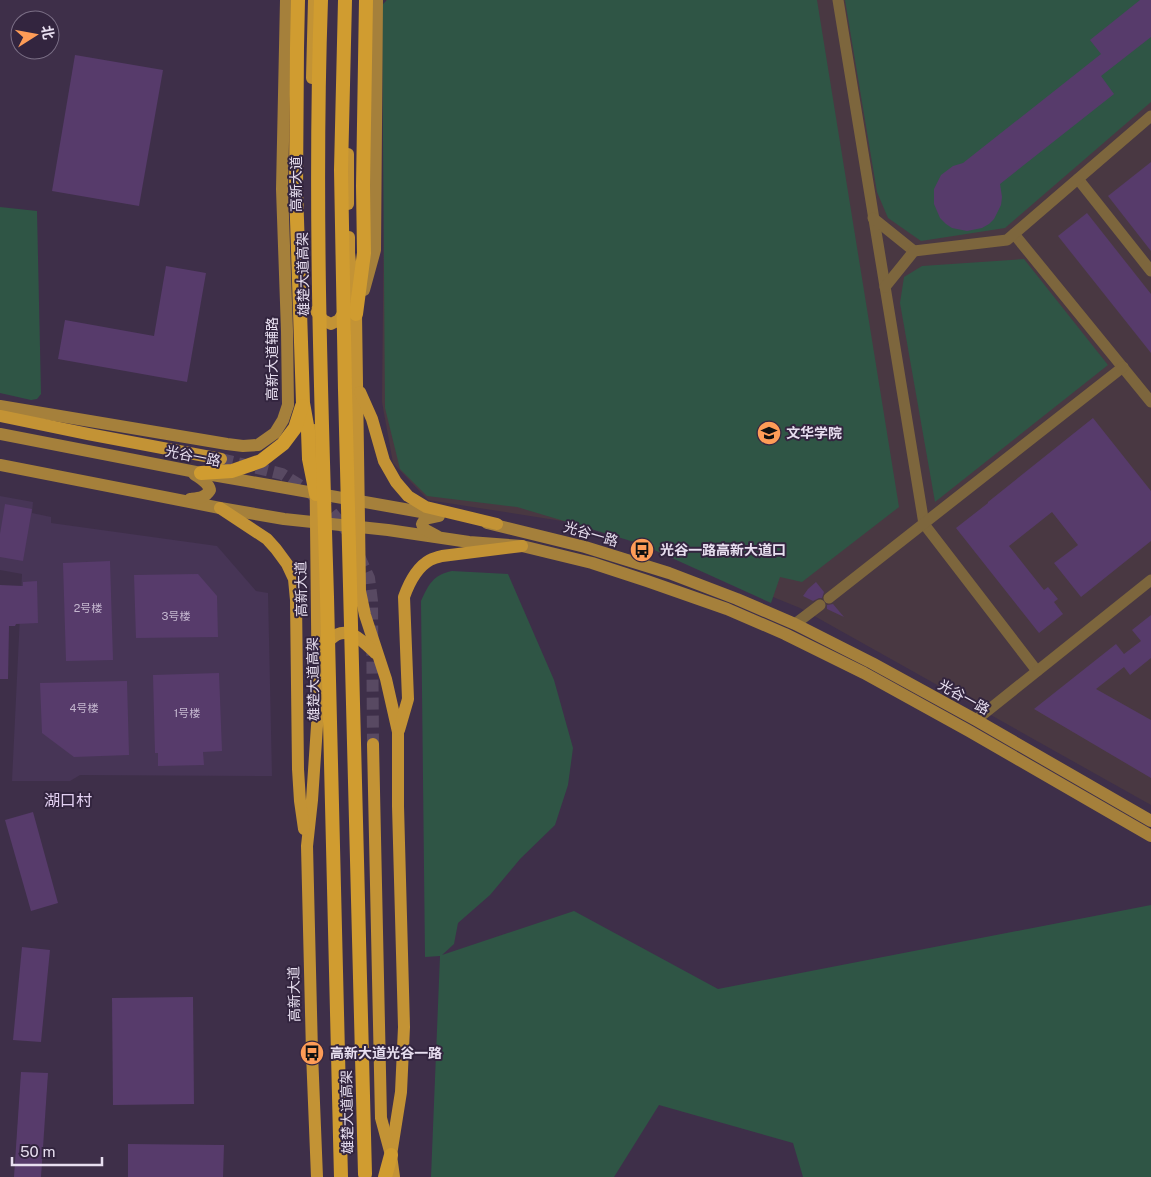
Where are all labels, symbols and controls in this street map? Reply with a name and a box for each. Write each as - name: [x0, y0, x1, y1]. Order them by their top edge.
- north arrow: [10, 10, 60, 60]
- text: 北: [39, 24, 57, 41]
- street label: 高新大道: [288, 156, 304, 212]
- street label: 雄楚大道高架: [294, 232, 312, 316]
- street label: 高新大道辅路: [264, 317, 280, 401]
- school or university icon: 文华学院: [756, 420, 782, 446]
- place label: 文华学院: [786, 425, 842, 441]
- street label: 光谷一路: [164, 443, 222, 469]
- street label: 光谷一路: [562, 519, 620, 549]
- bus stop icon: 光谷一路高新大道口: [629, 537, 655, 563]
- place label: 光谷一路高新大道口: [660, 542, 786, 558]
- street label: 高新大道: [293, 561, 309, 617]
- house number: 2号楼: [74, 602, 102, 614]
- house number: 3号楼: [162, 610, 190, 622]
- street label: 雄楚大道高架: [304, 637, 322, 721]
- street label: 光谷一路: [936, 676, 992, 718]
- house number: 4号楼: [70, 702, 98, 714]
- house number: 1号楼: [174, 707, 200, 719]
- district label: 湖口村: [44, 791, 92, 810]
- street label: 高新大道: [286, 966, 302, 1022]
- bus stop icon: 高新大道光谷一路: [299, 1040, 325, 1066]
- place label: 高新大道光谷一路: [330, 1045, 442, 1061]
- street label: 雄楚大道高架: [338, 1070, 356, 1154]
- scale bar: [12, 1134, 102, 1166]
- text: 50 m: [20, 1143, 55, 1160]

